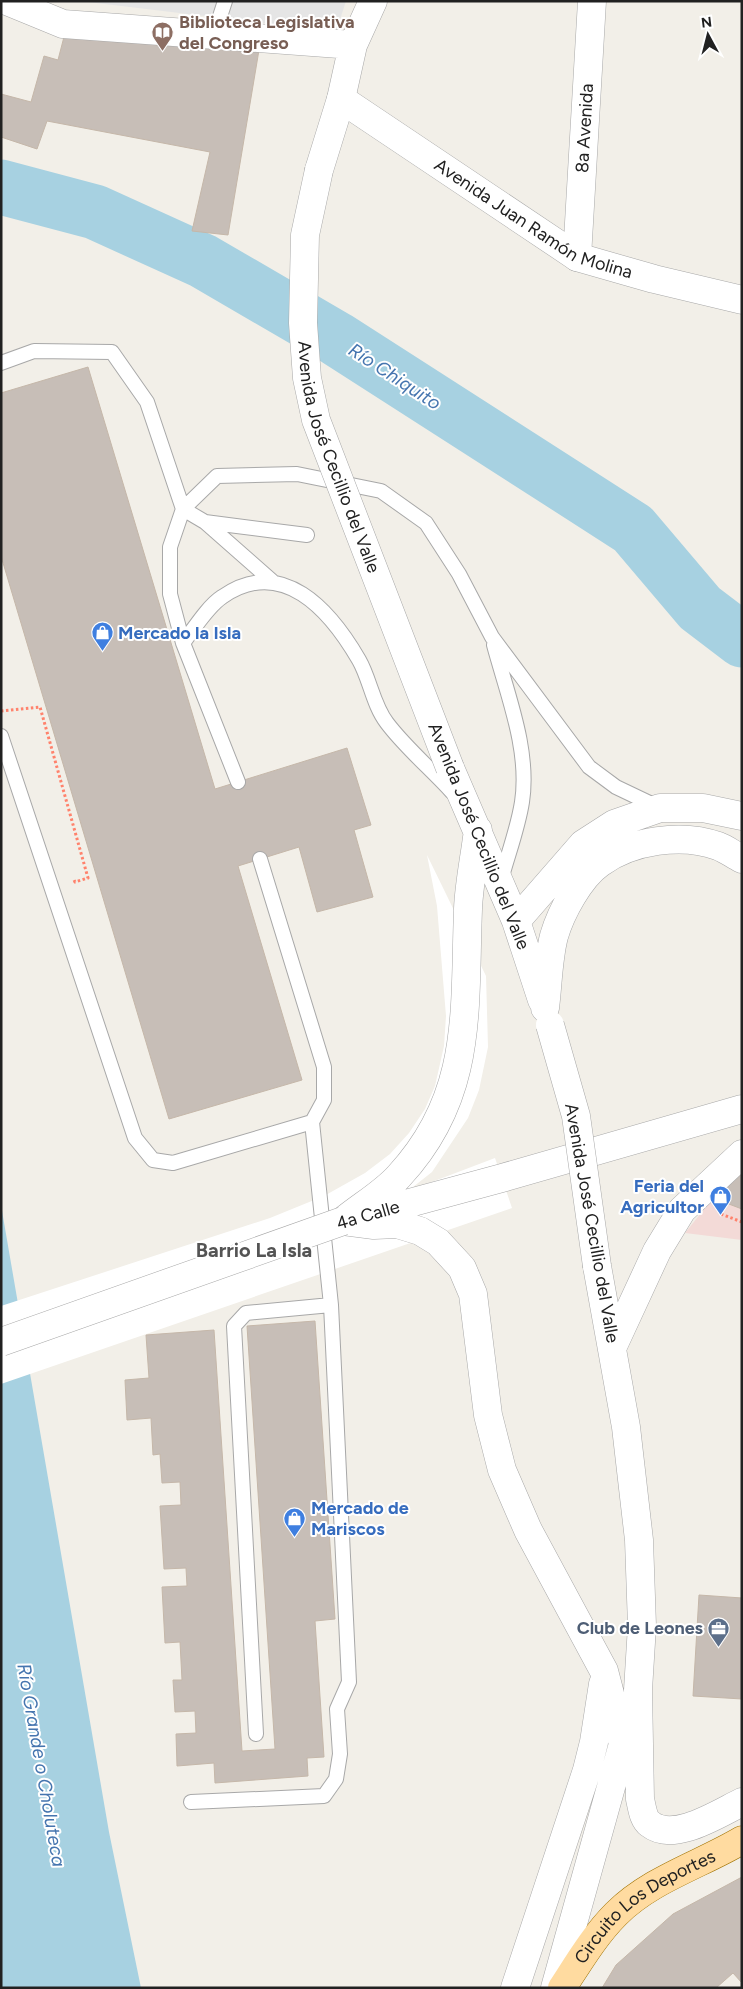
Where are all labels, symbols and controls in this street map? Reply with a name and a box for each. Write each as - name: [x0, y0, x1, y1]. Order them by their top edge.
- north arrow: [683, 10, 733, 60]
- place label: Biblioteca Legislativa del Congreso: [179, 11, 355, 54]
- text: N: [700, 13, 713, 32]
- library icon: Biblioteca Legislativa del Congreso: [151, 20, 175, 51]
- street label: 8a Avenida: [571, 83, 598, 174]
- street label: Avenida Juan Ramón Molina: [430, 154, 635, 283]
- water label: Río Chiquito: [344, 338, 445, 415]
- street label: Avenida José Cecillio del Valle: [293, 340, 385, 576]
- shop icon: Mercado la Isla: [90, 621, 114, 652]
- place label: Mercado la Isla: [118, 622, 241, 644]
- street label: Avenida José Cecillio del Valle: [423, 719, 535, 953]
- street label: Avenida José Cecillio del Valle: [560, 1101, 624, 1345]
- place label: Feria del Agricultor: [620, 1175, 704, 1218]
- shop icon: Feria del Agricultor: [708, 1184, 732, 1215]
- street label: 4a Calle: [334, 1195, 402, 1234]
- district label: Barrio La Isla: [196, 1238, 312, 1262]
- place label: Mercado de Mariscos: [311, 1497, 409, 1540]
- shop icon: Mercado de Mariscos: [283, 1506, 307, 1537]
- office icon: Club de Leones: [707, 1616, 731, 1647]
- place label: Club de Leones: [577, 1617, 704, 1639]
- water label: Río Grande o Choluteca: [12, 1662, 71, 1869]
- street label: Circuito Los Deportes: [570, 1845, 719, 1968]

